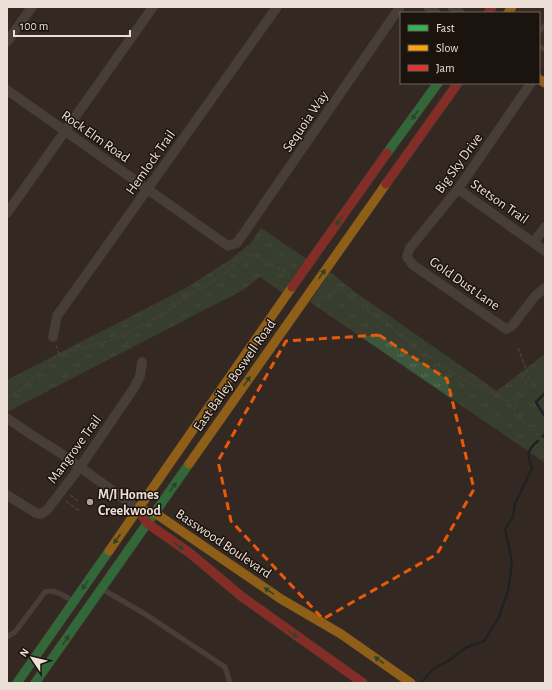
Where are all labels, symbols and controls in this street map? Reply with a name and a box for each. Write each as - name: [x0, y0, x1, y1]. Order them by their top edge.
- scale bar: [14, 12, 130, 38]
- legend: [400, 12, 540, 84]
- text: 100 m: [20, 20, 48, 32]
- text: Fast: [436, 22, 455, 34]
- text: Slow: [436, 42, 458, 54]
- text: Jam: [436, 62, 455, 74]
- street label: Sequoia Way: [280, 89, 331, 155]
- street label: Rock Elm Road: [59, 108, 132, 165]
- one-way arrow: [411, 109, 419, 120]
- street label: Hemlock Trail: [124, 128, 178, 197]
- street label: Big Sky Drive: [432, 131, 485, 196]
- street label: Stetson Trail: [468, 177, 531, 227]
- one-way arrow: [335, 215, 343, 226]
- street label: Gold Dust Lane: [427, 255, 502, 313]
- one-way arrow: [318, 269, 326, 280]
- street label: East Bailey Boswell Road: [191, 317, 279, 434]
- one-way arrow: [243, 376, 251, 386]
- street label: Mangrove Trail: [45, 413, 104, 486]
- one-way arrow: [169, 482, 177, 493]
- place label: M/I Homes Creekwood: [98, 488, 161, 518]
- marker: M/I Homes Creekwood: [85, 497, 95, 507]
- street label: Basswood Boulevard: [173, 507, 274, 581]
- one-way arrow: [113, 534, 121, 544]
- one-way arrow: [174, 542, 185, 550]
- one-way arrow: [81, 580, 89, 591]
- one-way arrow: [264, 587, 274, 595]
- one-way arrow: [288, 630, 298, 638]
- one-way arrow: [62, 634, 70, 645]
- north arrow: [12, 638, 52, 678]
- text: N: [18, 646, 31, 659]
- one-way arrow: [373, 656, 384, 665]

